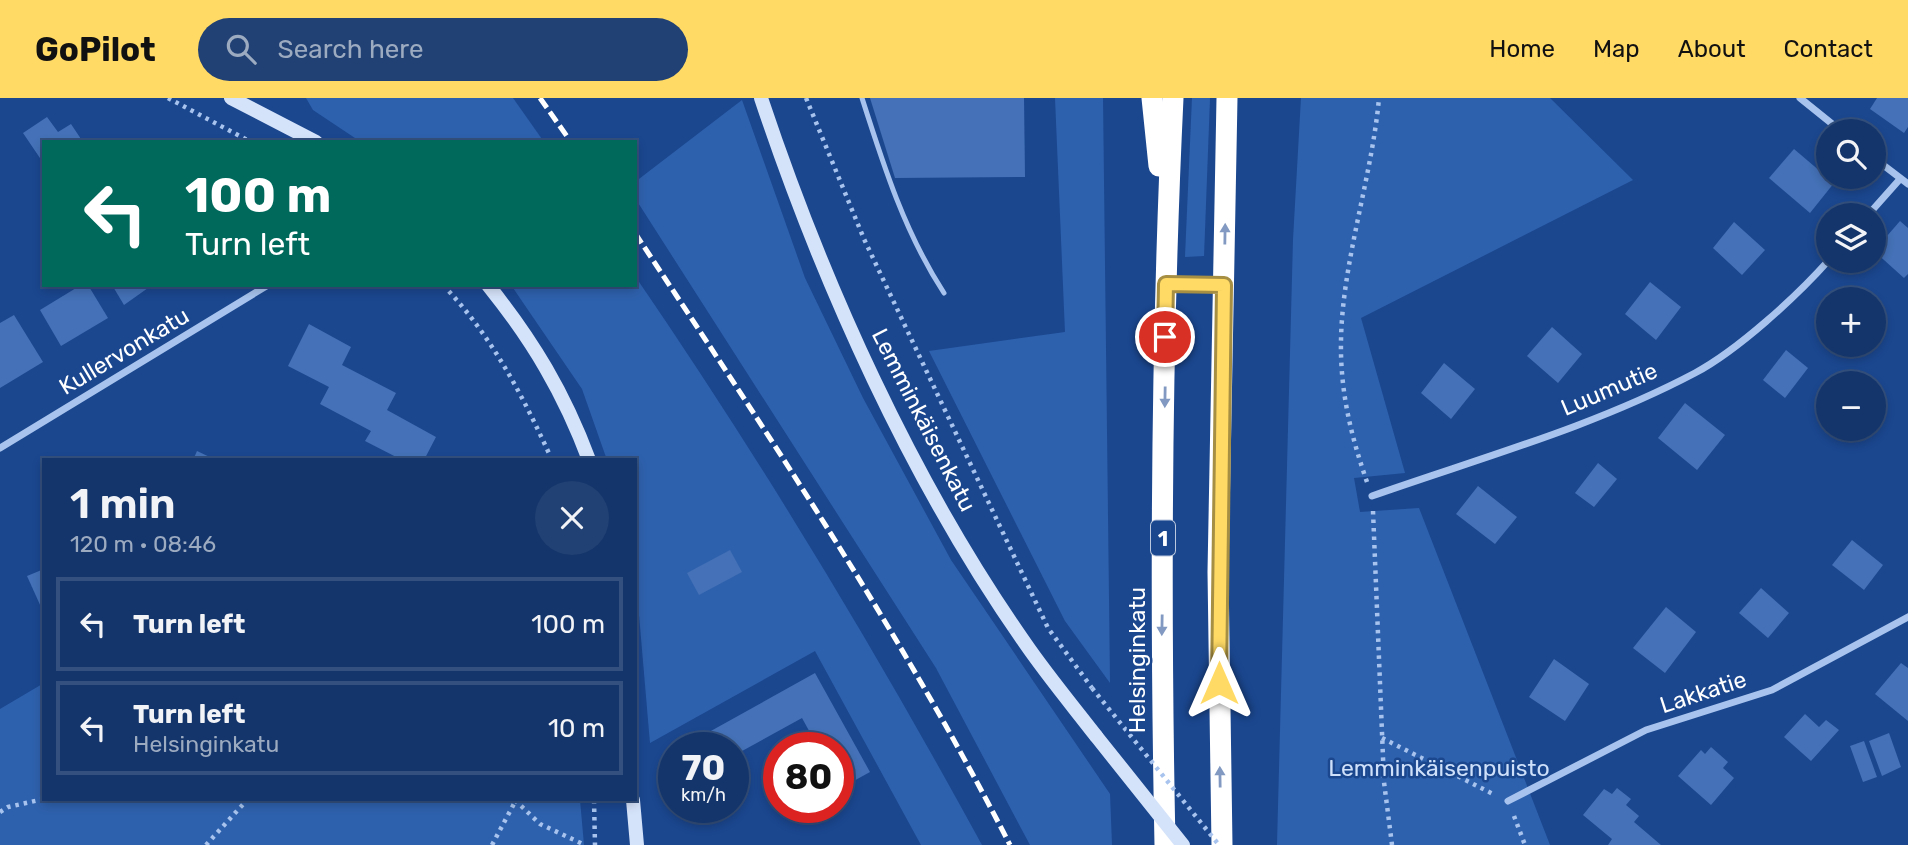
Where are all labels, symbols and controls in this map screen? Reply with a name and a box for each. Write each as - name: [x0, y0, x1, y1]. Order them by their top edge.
- search box: [198, 18, 688, 81]
- text: GoPilot: [35, 30, 156, 69]
- icon: search: [222, 30, 260, 68]
- text: Search here: [278, 34, 423, 65]
- text: Home: [1489, 35, 1555, 63]
- text: Map: [1593, 35, 1640, 63]
- text: About: [1678, 35, 1746, 63]
- text: Contact: [1784, 35, 1873, 63]
- map controls: [1816, 119, 1886, 441]
- button: search: [1816, 119, 1886, 189]
- text: 100 m: [185, 166, 331, 224]
- icon: left: [70, 168, 161, 259]
- button: layers: [1816, 203, 1886, 273]
- one-way arrow: [1219, 223, 1231, 245]
- text: Turn left: [185, 225, 310, 263]
- button: +: [1816, 287, 1886, 357]
- street label: Kullervonkatu: [54, 301, 194, 401]
- pin: [1135, 307, 1195, 367]
- icon: arrive: [1146, 318, 1184, 356]
- street label: Lemminkäisenkatu: [866, 324, 982, 516]
- street label: Luumutie: [1557, 356, 1661, 422]
- button: −: [1816, 371, 1886, 441]
- one-way arrow: [1159, 387, 1170, 409]
- text: 1 min: [70, 479, 176, 529]
- button: close: [535, 481, 609, 555]
- road number: 1: [1151, 520, 1175, 556]
- text: 120 m · 08:46: [70, 530, 216, 558]
- street label: Helsinginkatu: [1123, 587, 1151, 733]
- icon: left: [74, 605, 112, 643]
- text: Turn left: [133, 609, 245, 640]
- text: 100 m: [531, 609, 605, 640]
- one-way arrow: [1157, 614, 1168, 636]
- position arrow: [1182, 646, 1256, 720]
- street label: Lakkatie: [1656, 665, 1750, 719]
- text: Turn left: [133, 699, 245, 730]
- icon: left: [74, 709, 112, 747]
- text: 10 m: [548, 713, 605, 744]
- text: Helsinginkatu: [133, 730, 279, 758]
- speed limit sign: 80: [763, 732, 854, 823]
- text: 70: [682, 747, 725, 789]
- park label: Lemminkäisenpuisto: [1328, 754, 1550, 782]
- one-way arrow: [1215, 766, 1226, 788]
- text: km/h: [681, 784, 726, 806]

